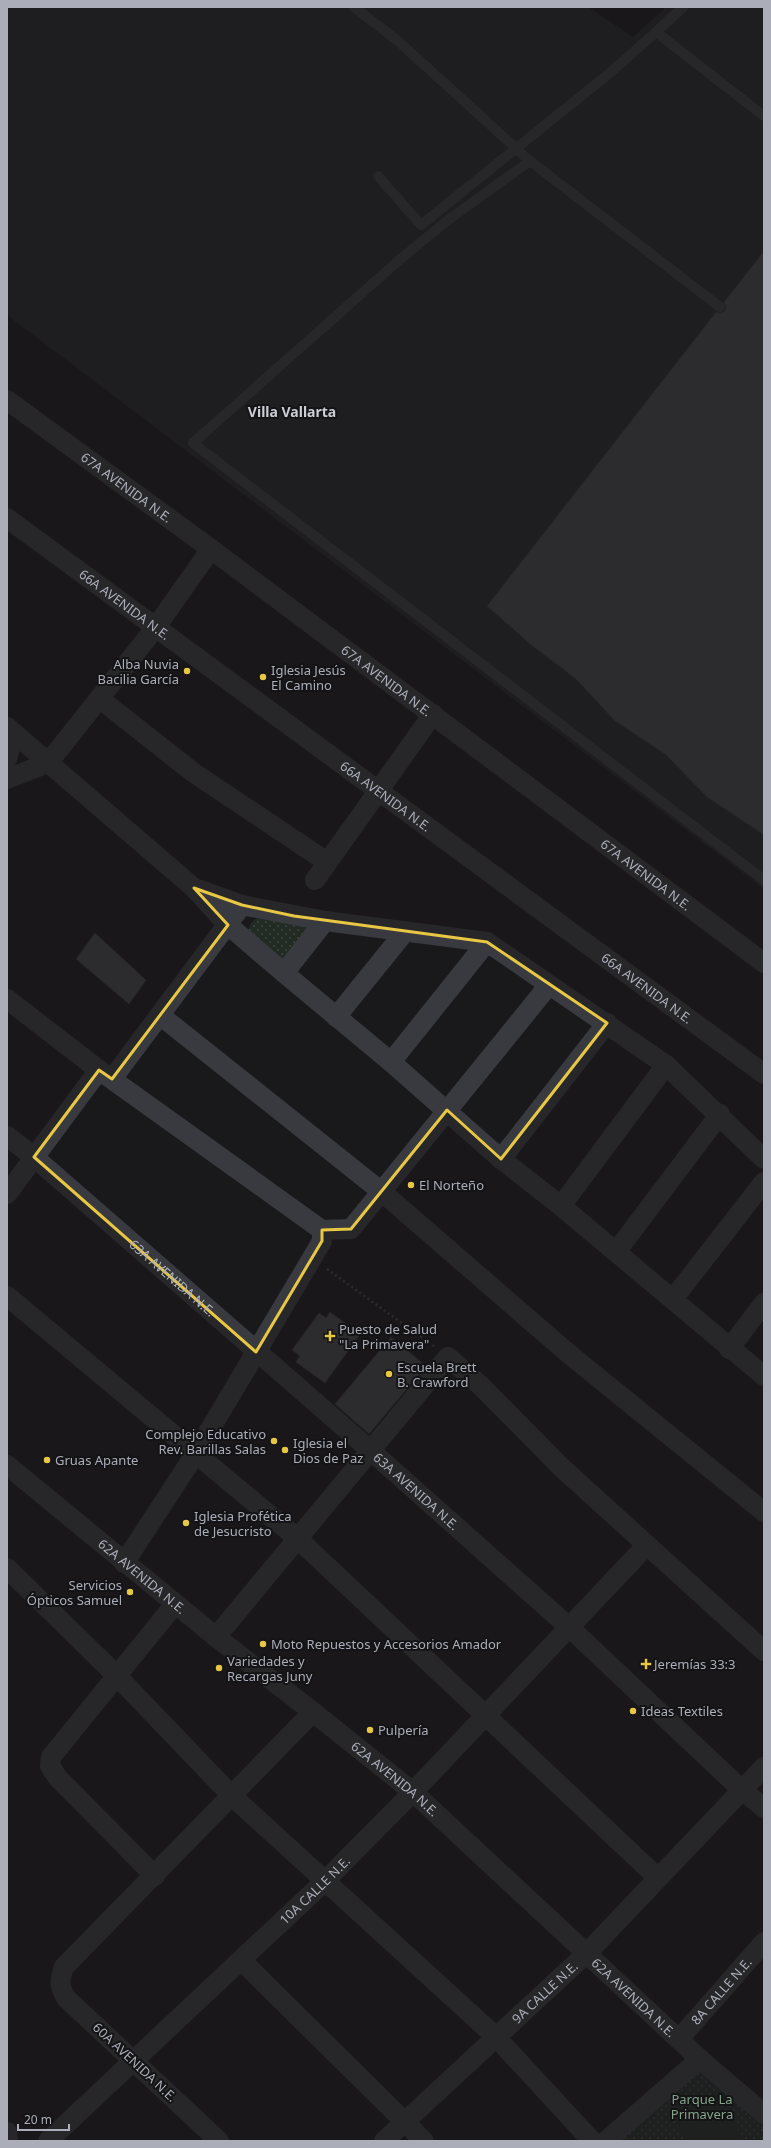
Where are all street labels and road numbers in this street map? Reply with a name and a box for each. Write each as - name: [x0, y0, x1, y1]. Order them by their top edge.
- street label: 67A AVENIDA N.E.: [77, 448, 176, 527]
- street label: 66A AVENIDA N.E.: [76, 565, 174, 644]
- street label: 67A AVENIDA N.E.: [338, 641, 436, 720]
- street label: 66A AVENIDA N.E.: [337, 757, 435, 836]
- street label: 67A AVENIDA N.E.: [597, 835, 695, 914]
- street label: 66A AVENIDA N.E.: [598, 949, 696, 1027]
- street label: 63A AVENIDA N.E.: [126, 1235, 219, 1320]
- street label: 63A AVENIDA N.E.: [370, 1448, 463, 1534]
- street label: 62A AVENIDA N.E.: [94, 1535, 190, 1618]
- street label: 62A AVENIDA N.E.: [347, 1737, 443, 1820]
- street label: 10A CALLE N.E.: [275, 1852, 354, 1928]
- street label: 8A CALLE N.E.: [687, 1953, 756, 2028]
- street label: 62A AVENIDA N.E.: [588, 1954, 680, 2041]
- street label: 9A CALLE N.E.: [508, 1957, 582, 2027]
- street label: 60A AVENIDA N.E.: [89, 2018, 181, 2106]

